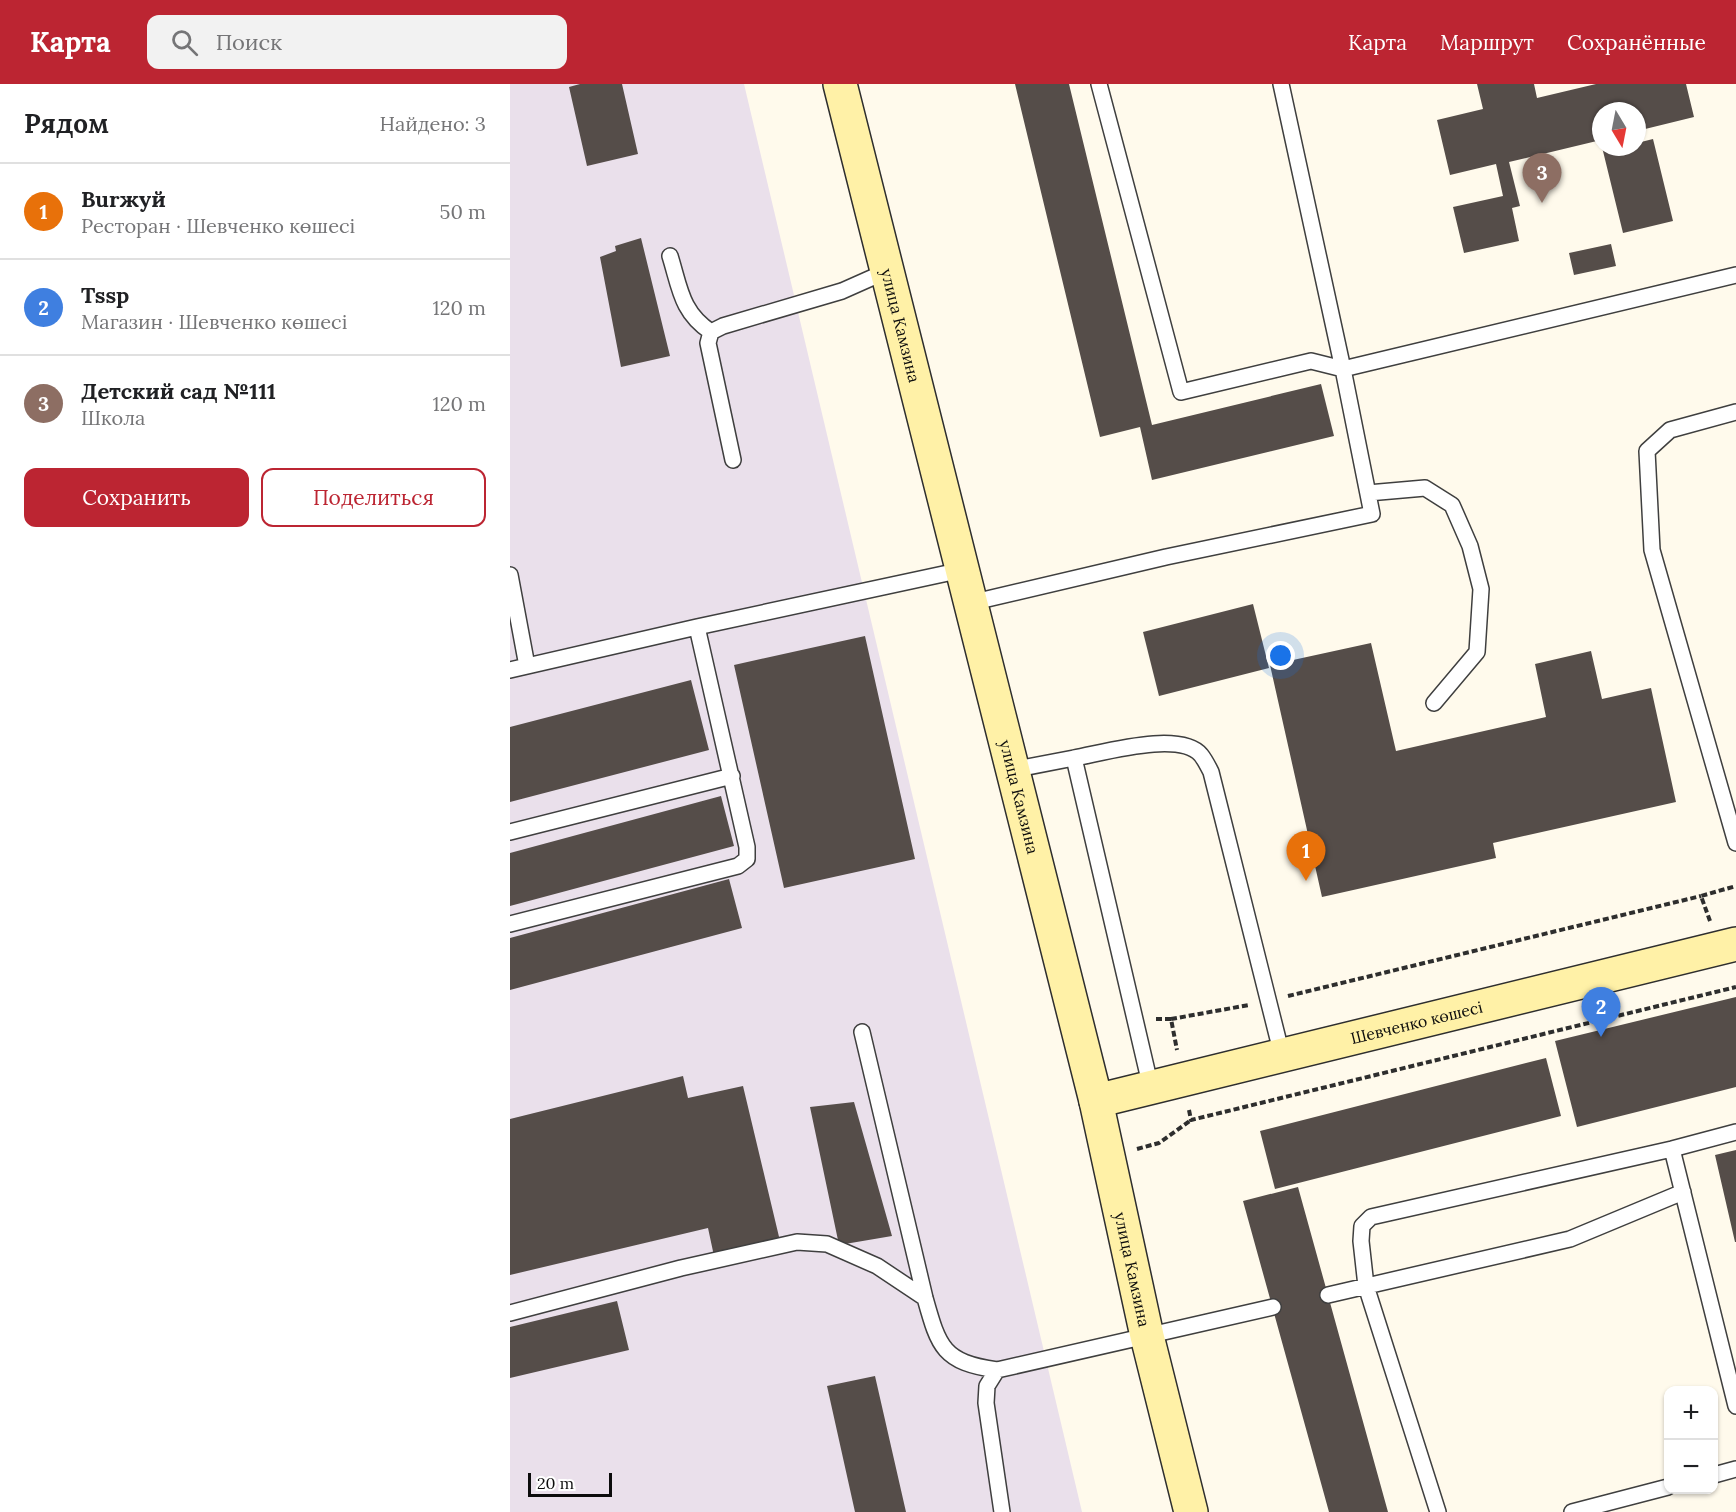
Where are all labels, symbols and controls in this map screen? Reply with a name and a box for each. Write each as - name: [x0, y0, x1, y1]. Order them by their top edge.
- search box: [147, 15, 567, 69]
- text: Карта: [30, 24, 111, 60]
- icon: search: [168, 26, 201, 59]
- text: Поиск: [216, 28, 282, 56]
- text: Карта: [1348, 29, 1407, 56]
- text: Маршрут: [1440, 29, 1534, 56]
- text: Сохранённые: [1567, 29, 1706, 56]
- north arrow: [1592, 102, 1646, 156]
- text: Рядом: [24, 107, 109, 140]
- text: Найдено: 3: [380, 111, 486, 136]
- pin: 3: [1522, 154, 1562, 203]
- text: Burжуй: [81, 185, 166, 213]
- text: 1: [39, 199, 48, 224]
- text: 50 m: [440, 199, 486, 224]
- text: Ресторан · Шевченко көшесі: [81, 213, 355, 238]
- street label: улица Камзина: [877, 266, 925, 385]
- text: Tssp: [81, 281, 129, 309]
- text: 2: [38, 295, 49, 320]
- text: 120 m: [432, 295, 486, 320]
- text: Магазин · Шевченко көшесі: [81, 309, 347, 334]
- text: Детский сад №111: [81, 377, 276, 405]
- text: 3: [38, 391, 49, 416]
- text: 120 m: [432, 391, 486, 416]
- text: Школа: [81, 405, 145, 430]
- button: Сохранить: [24, 468, 249, 527]
- button: Поделиться: [261, 468, 486, 527]
- your location: [1266, 641, 1295, 670]
- street label: улица Камзина: [995, 738, 1043, 856]
- pin: 1: [1286, 832, 1326, 881]
- pin: 2: [1582, 988, 1620, 1037]
- street label: Шевченко көшесі: [1348, 997, 1485, 1048]
- street label: улица Камзина: [1110, 1210, 1155, 1329]
- map controls: [1664, 1386, 1718, 1494]
- button: +: [1664, 1386, 1718, 1440]
- button: −: [1664, 1440, 1718, 1494]
- scale bar: [528, 1470, 612, 1498]
- text: 20 m: [537, 1473, 574, 1493]

